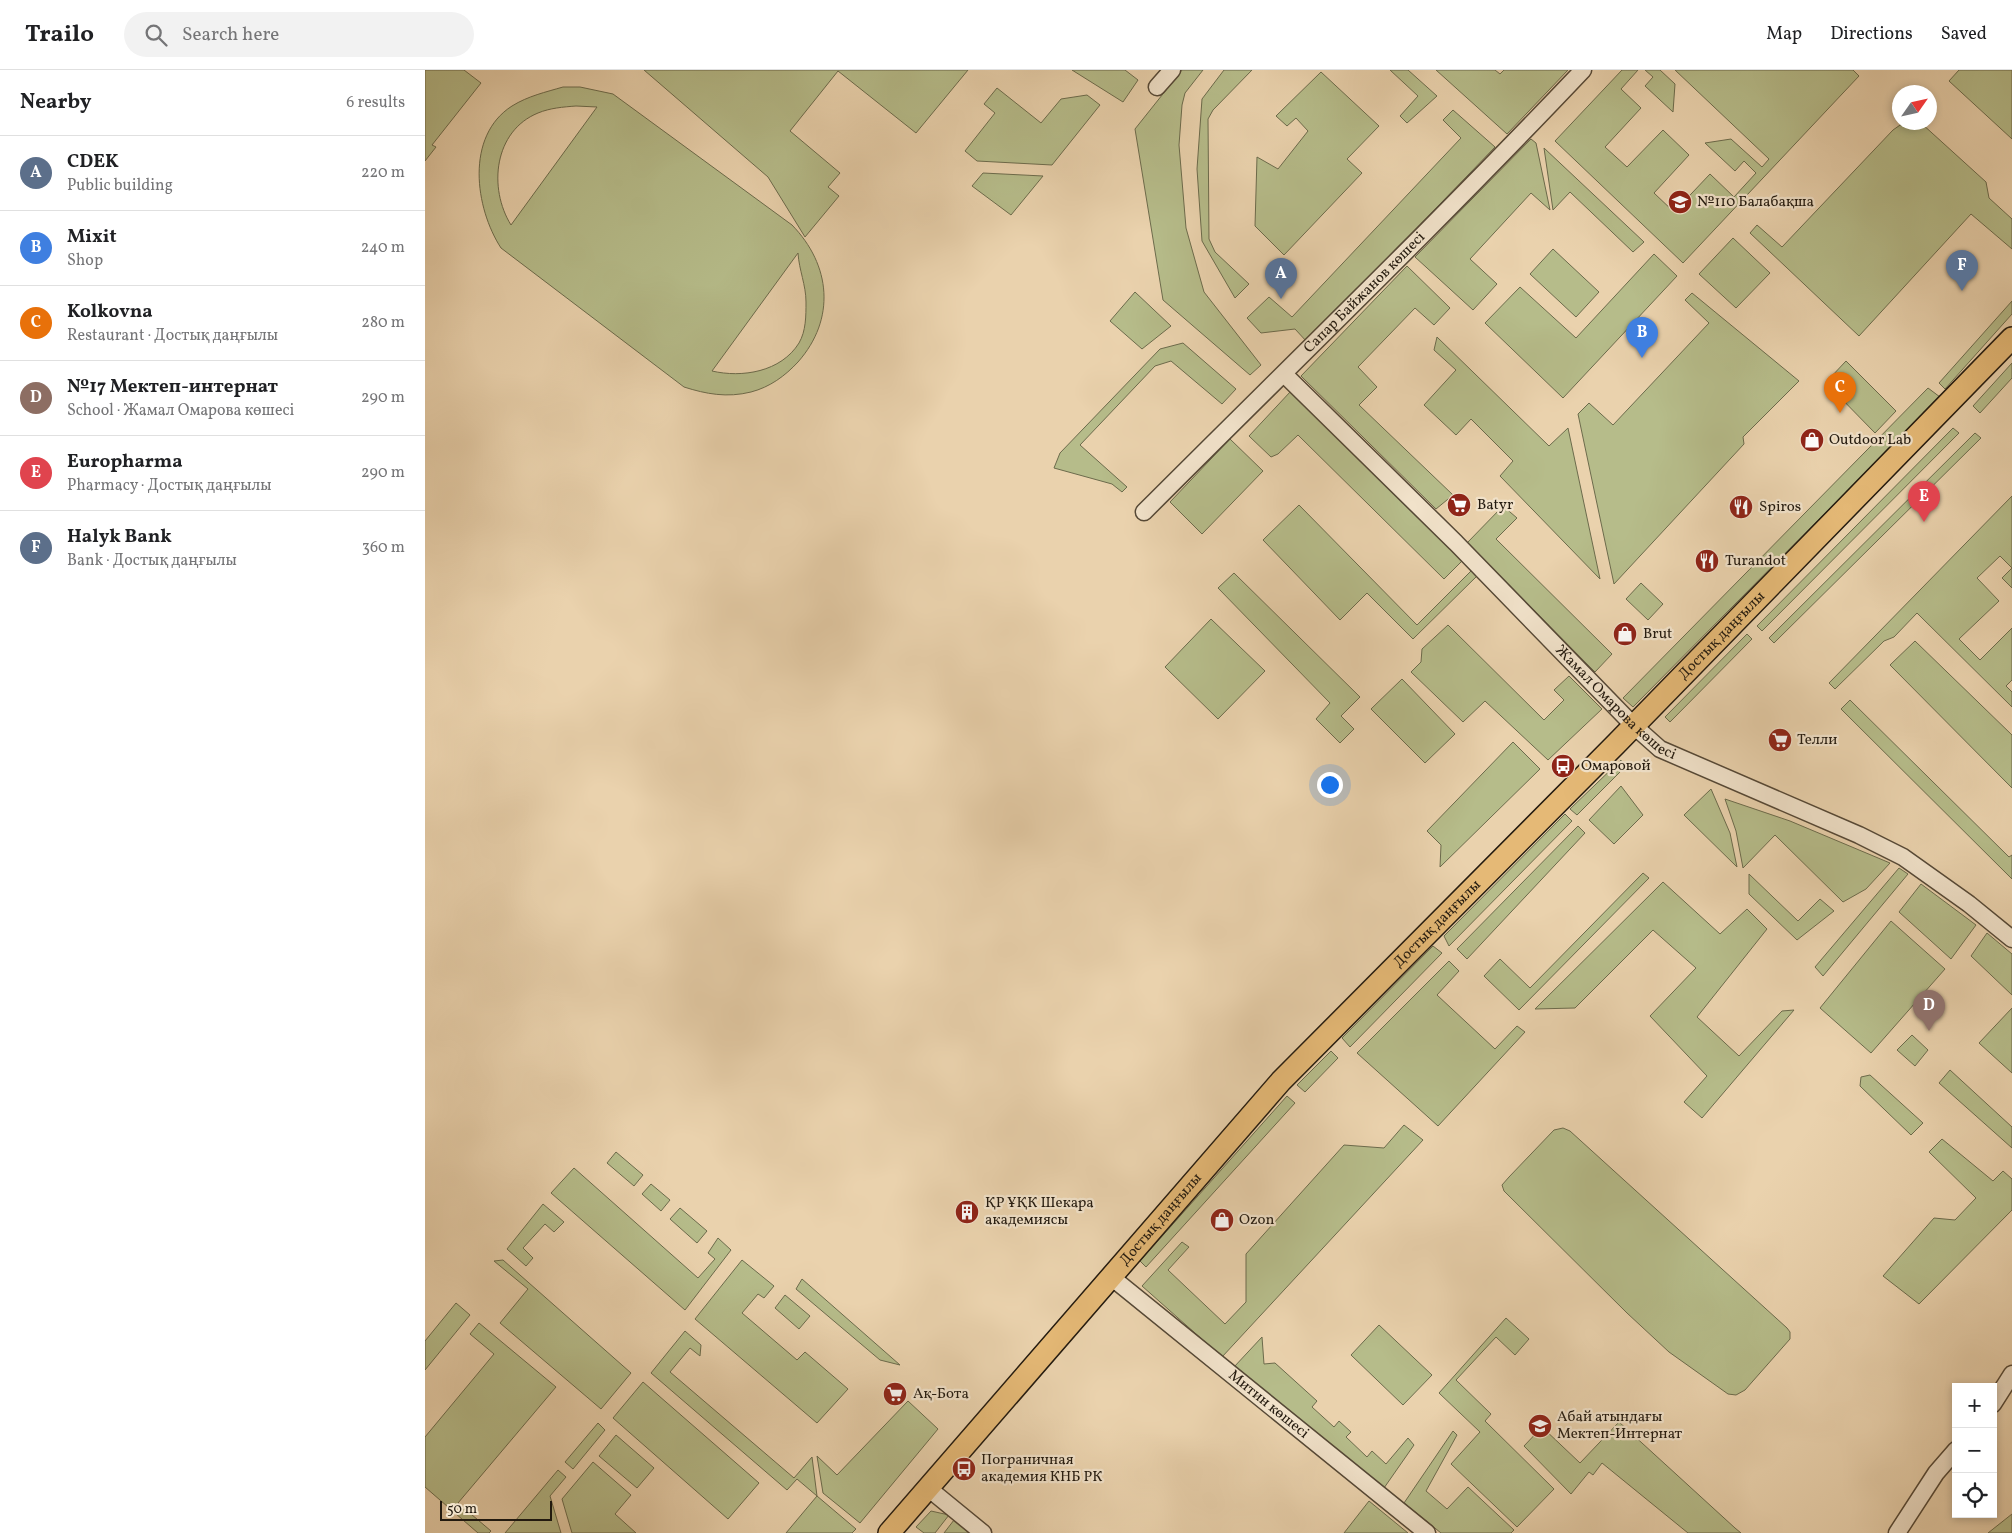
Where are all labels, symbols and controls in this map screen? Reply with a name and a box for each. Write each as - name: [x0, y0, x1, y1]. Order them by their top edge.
- search box: [124, 12, 474, 57]
- text: Trailo: [25, 18, 94, 52]
- icon: search: [142, 21, 170, 49]
- text: Search here: [182, 22, 279, 48]
- text: Map: [1766, 22, 1802, 47]
- text: Directions: [1830, 22, 1913, 47]
- text: Saved: [1941, 22, 1987, 47]
- north arrow: [1892, 85, 1937, 130]
- text: Nearby: [20, 88, 91, 117]
- text: 6 results: [346, 92, 405, 114]
- text: CDEK: [67, 149, 119, 175]
- text: A: [30, 162, 42, 184]
- text: 220 m: [361, 162, 405, 184]
- text: Public building: [67, 175, 173, 197]
- school or university icon: №110 Балабақша: [1667, 189, 1693, 215]
- place label: №110 Балабақша: [1697, 192, 1814, 213]
- text: Mixit: [67, 224, 117, 250]
- street label: Сапар Байжанов көшесі: [1299, 227, 1430, 358]
- text: B: [31, 237, 41, 259]
- text: 240 m: [361, 237, 405, 259]
- text: Shop: [67, 250, 103, 272]
- pin: F: [1946, 250, 1978, 291]
- pin: A: [1265, 258, 1297, 299]
- text: Kolkovna: [67, 299, 153, 325]
- text: C: [31, 312, 41, 334]
- text: 280 m: [361, 312, 405, 334]
- pin: B: [1626, 317, 1658, 358]
- text: Restaurant · Достық даңғылы: [67, 325, 278, 347]
- pin: C: [1824, 372, 1856, 413]
- text: №17 Мектеп-интернат: [67, 374, 278, 400]
- text: D: [30, 387, 42, 409]
- text: 290 m: [361, 387, 405, 409]
- text: School · Жамал Омарова көшесі: [67, 400, 294, 422]
- shop icon: Outdoor Lab: [1799, 427, 1825, 453]
- place label: Outdoor Lab: [1829, 430, 1911, 451]
- text: Europharma: [67, 449, 183, 475]
- text: E: [31, 462, 41, 484]
- text: 290 m: [361, 462, 405, 484]
- text: Pharmacy · Достық даңғылы: [67, 475, 272, 497]
- pin: E: [1908, 481, 1940, 522]
- supermarket icon: Batyr: [1446, 492, 1472, 518]
- restaurant icon: Spiros: [1728, 494, 1754, 520]
- place label: Batyr: [1477, 495, 1513, 516]
- place label: Spiros: [1759, 497, 1801, 518]
- text: Halyk Bank: [67, 524, 172, 550]
- text: F: [31, 537, 41, 559]
- text: 360 m: [362, 537, 405, 559]
- restaurant icon: Turandot: [1694, 548, 1720, 574]
- text: Bank · Достық даңғылы: [67, 550, 237, 572]
- place label: Turandot: [1725, 551, 1786, 572]
- street label: Достық даңғылы: [1674, 586, 1770, 685]
- shop icon: Brut: [1612, 621, 1638, 647]
- place label: Brut: [1643, 624, 1672, 645]
- street label: Жамал Омарова көшесі: [1550, 640, 1679, 765]
- supermarket icon: Телли: [1767, 727, 1793, 753]
- place label: Телли: [1797, 730, 1837, 751]
- bus stop icon: Омаровой: [1550, 753, 1576, 779]
- place label: Омаровой: [1581, 756, 1651, 777]
- your location: [1317, 772, 1343, 798]
- street label: Достық даңғылы: [1389, 875, 1486, 972]
- pin: D: [1913, 990, 1945, 1031]
- street label: Достық даңғылы: [1115, 1168, 1207, 1270]
- place label: ҚР ҰҚК Шекара академиясы: [985, 1193, 1094, 1231]
- building icon: ҚР ҰҚК Шекара академиясы: [954, 1199, 980, 1225]
- shop icon: Ozon: [1209, 1207, 1235, 1233]
- place label: Ozon: [1239, 1210, 1274, 1231]
- street label: Митин көшесі: [1224, 1365, 1313, 1444]
- supermarket icon: Ақ-Бота: [882, 1381, 908, 1407]
- map controls: [1952, 1383, 1997, 1518]
- button: +: [1952, 1383, 1997, 1428]
- place label: Ақ-Бота: [913, 1384, 969, 1405]
- place label: Абай атындағы Мектеп-Интернат: [1557, 1407, 1682, 1445]
- school or university icon: Абай атындағы Мектеп-Интернат: [1527, 1413, 1553, 1439]
- button: −: [1952, 1428, 1997, 1473]
- place label: Пограничная академия КНБ РК: [981, 1450, 1102, 1488]
- bus stop icon: Пограничная академия КНБ РК: [951, 1456, 977, 1482]
- button: locate: [1952, 1473, 1997, 1518]
- scale bar: [440, 1498, 553, 1521]
- text: 50 m: [447, 1500, 477, 1519]

